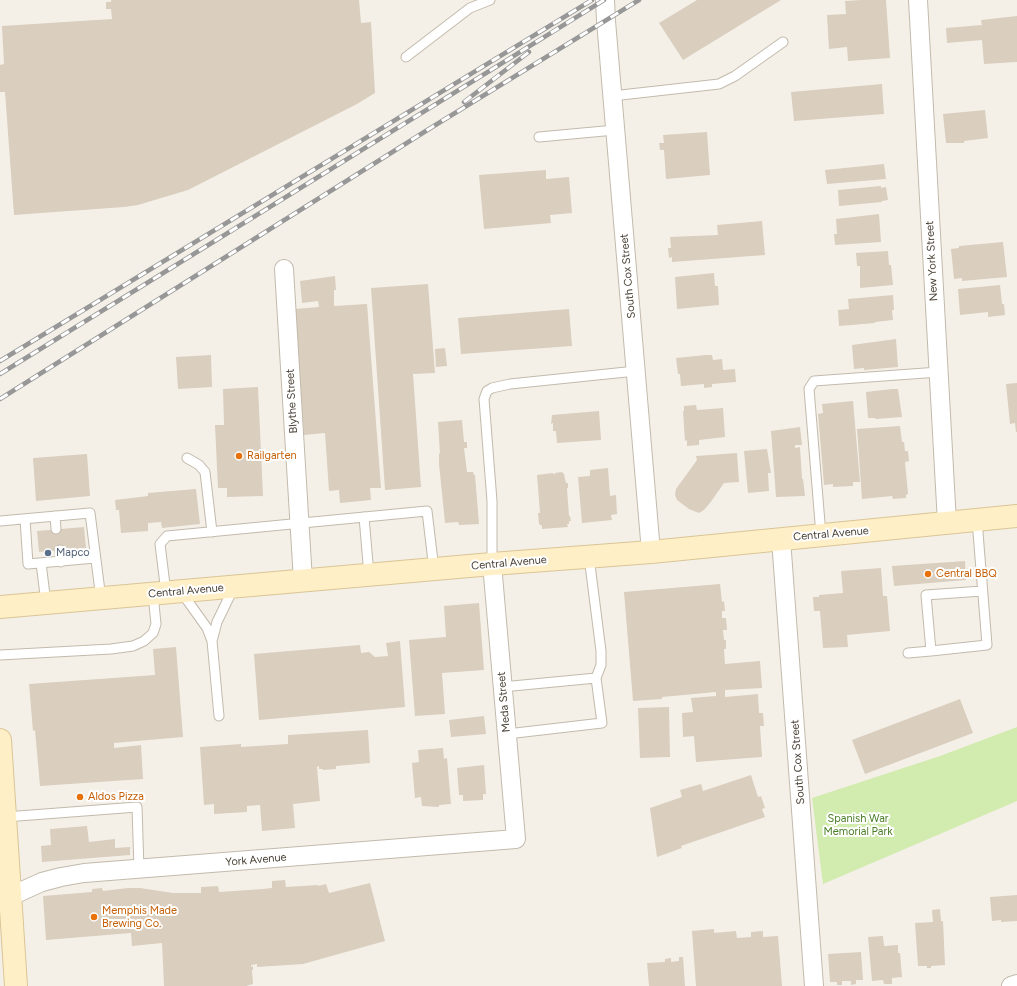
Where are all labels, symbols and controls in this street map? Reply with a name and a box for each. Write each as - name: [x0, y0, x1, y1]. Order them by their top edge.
- street label: New York Street: [923, 220, 941, 302]
- street label: South Cox Street: [618, 233, 638, 319]
- street label: Blythe Street: [284, 368, 300, 434]
- place label: Railgarten: [247, 449, 297, 463]
- marker: Railgarten: [234, 451, 244, 461]
- street label: Central Avenue: [793, 524, 869, 544]
- place label: Mapco: [56, 546, 90, 560]
- marker: Mapco: [43, 548, 53, 558]
- street label: Central Avenue: [471, 553, 547, 573]
- place label: Central BBQ: [936, 567, 997, 581]
- marker: Central BBQ: [923, 569, 933, 579]
- street label: Central Avenue: [148, 581, 224, 601]
- street label: Meda Street: [495, 671, 513, 733]
- street label: South Cox Street: [788, 719, 808, 805]
- place label: Aldos Pizza: [88, 790, 144, 804]
- marker: Aldos Pizza: [75, 792, 85, 802]
- park label: Spanish War Memorial Park: [824, 812, 892, 838]
- street label: York Avenue: [225, 851, 287, 869]
- place label: Memphis Made Brewing Co.: [102, 904, 177, 930]
- marker: Memphis Made Brewing Co.: [89, 912, 99, 922]

